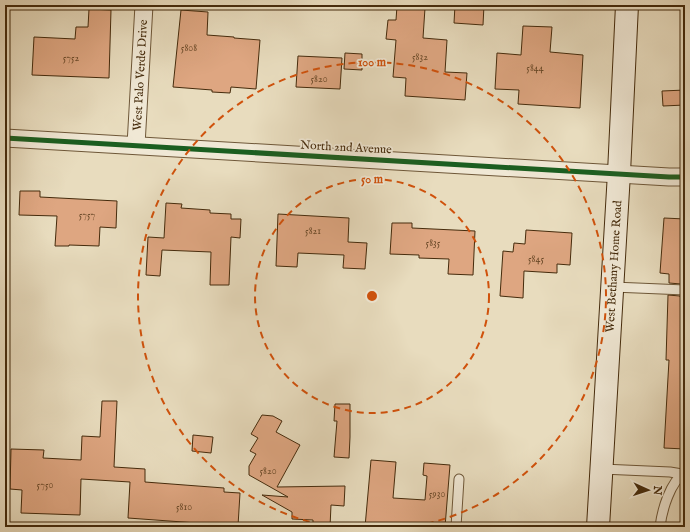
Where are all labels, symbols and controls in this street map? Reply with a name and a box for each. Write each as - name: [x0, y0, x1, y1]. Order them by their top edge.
- street label: West Palo Verde Drive: [130, 19, 151, 131]
- house number: 5808: [181, 42, 197, 55]
- house number: 5832: [412, 51, 428, 64]
- house number: 5752: [63, 52, 80, 65]
- text: 100 m: [358, 55, 387, 70]
- house number: 5844: [526, 62, 544, 75]
- house number: 5820: [310, 73, 328, 86]
- street label: North 2nd Avenue: [300, 138, 393, 157]
- text: 50 m: [361, 172, 384, 187]
- street label: West Bethany Home Road: [603, 199, 625, 333]
- house number: 5757: [79, 209, 96, 222]
- house number: 5821: [305, 225, 321, 238]
- house number: 5835: [426, 237, 441, 250]
- house number: 5845: [528, 253, 544, 266]
- centre of rings: [365, 289, 379, 303]
- house number: 5820: [259, 465, 277, 478]
- north arrow: [628, 470, 668, 510]
- house number: 5750: [37, 479, 53, 492]
- text: N: [650, 484, 664, 496]
- house number: 5930: [429, 488, 445, 501]
- house number: 5810: [176, 501, 192, 514]

